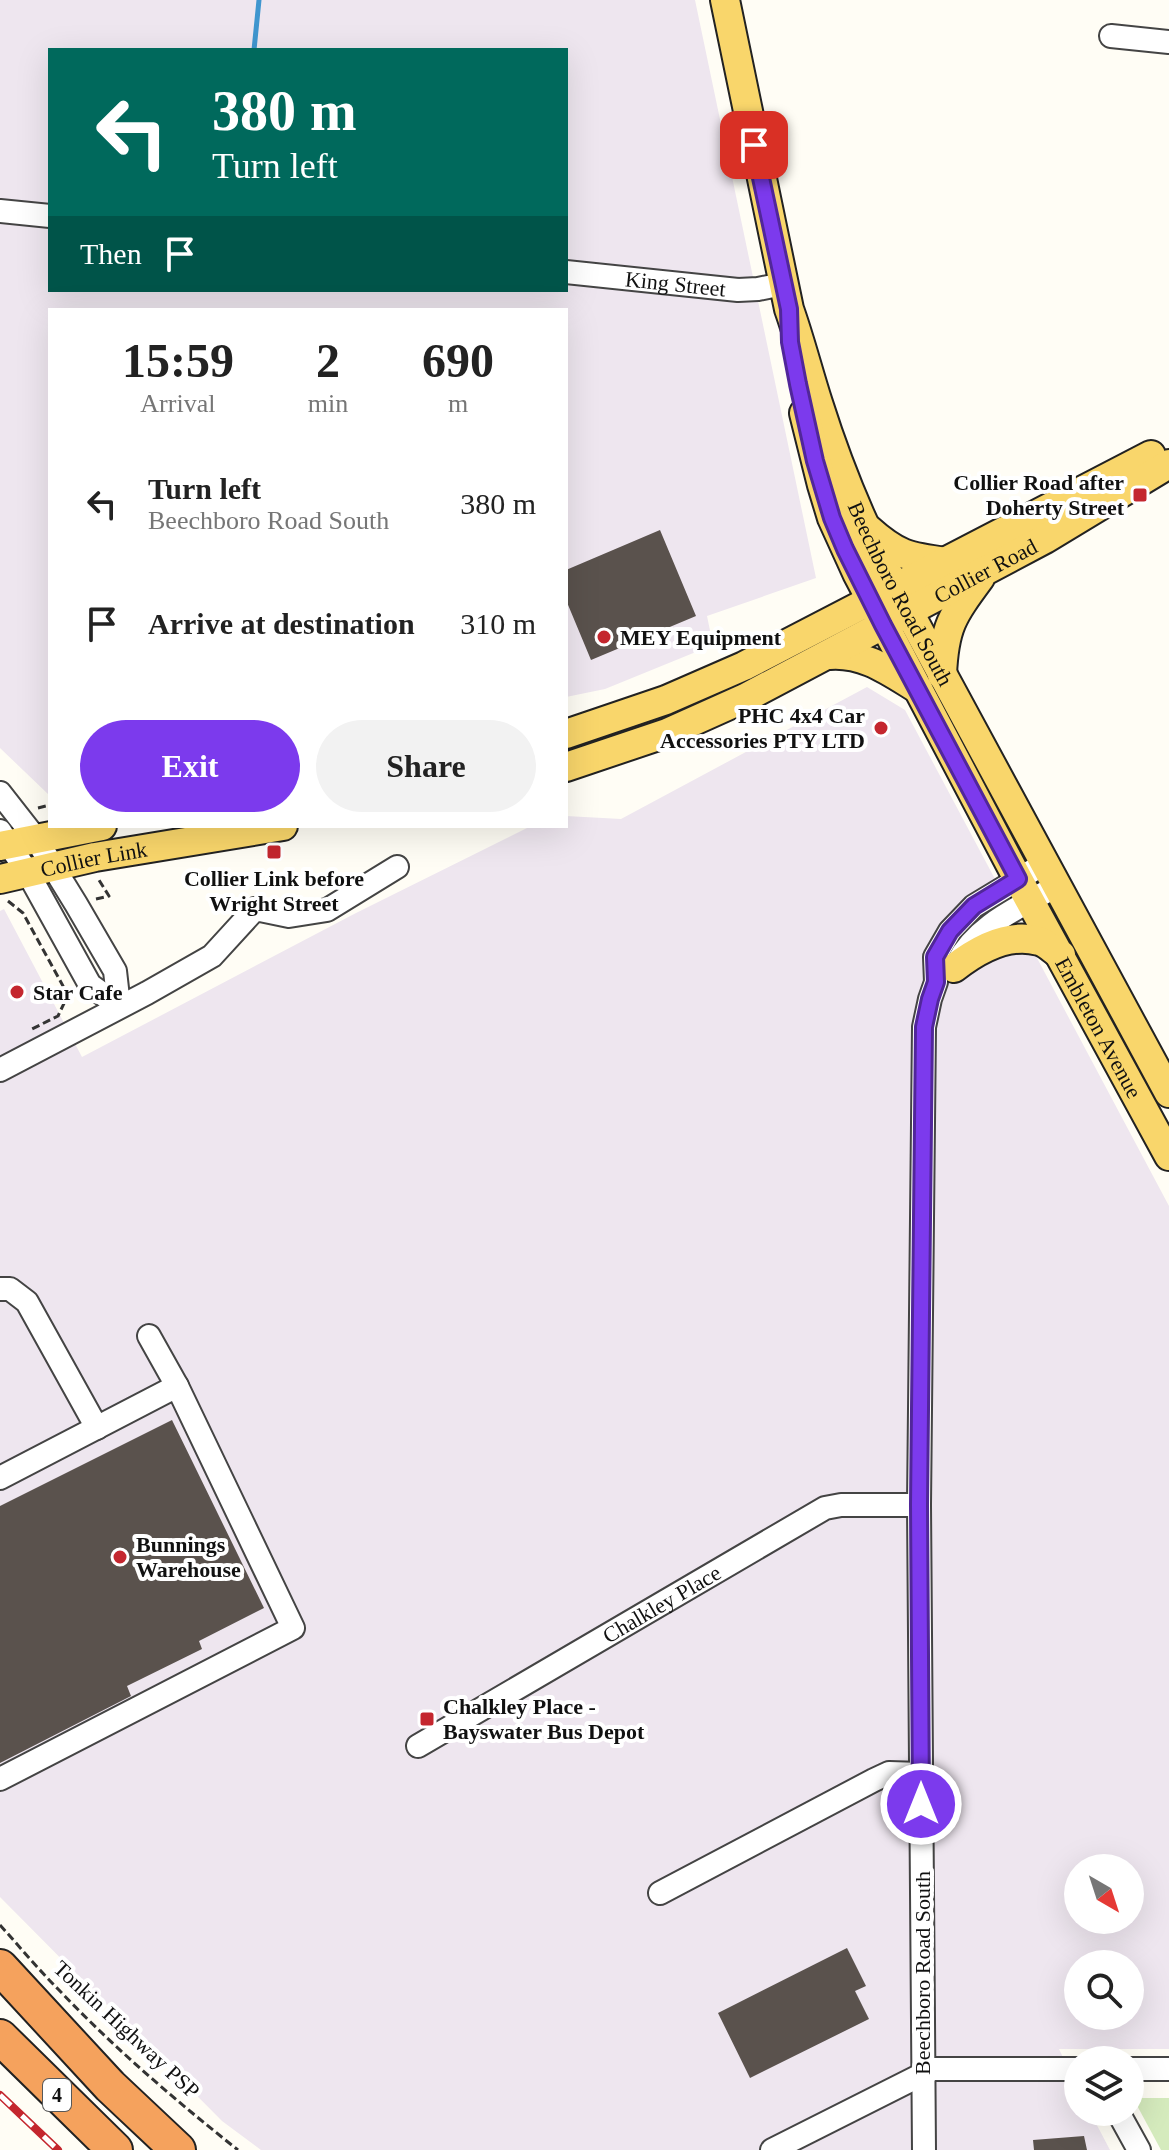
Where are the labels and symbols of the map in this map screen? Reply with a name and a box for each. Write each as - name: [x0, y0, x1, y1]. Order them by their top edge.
- pin: [720, 111, 788, 179]
- street label: King Street: [624, 266, 727, 302]
- place label: Collier Road after Doherty Street: [953, 470, 1125, 520]
- marker: Collier Road after Doherty Street: [1131, 486, 1149, 504]
- street label: Beechboro Road South: [843, 498, 958, 690]
- street label: Collier Road: [930, 534, 1041, 609]
- place label: MEY Equipment: [620, 625, 782, 650]
- marker: MEY Equipment: [595, 628, 613, 646]
- place label: PHC 4x4 Car Accessories PTY LTD: [660, 703, 865, 753]
- marker: PHC 4x4 Car Accessories PTY LTD: [872, 719, 890, 737]
- street label: Collier Link: [38, 837, 149, 882]
- marker: Collier Link before Wright Street: [265, 843, 283, 861]
- place label: Collier Link before Wright Street: [184, 866, 364, 916]
- street label: Embleton Avenue: [1050, 953, 1147, 1102]
- place label: Star Cafe: [33, 980, 123, 1005]
- marker: Star Cafe: [8, 983, 26, 1001]
- place label: Bunnings Warehouse: [136, 1532, 241, 1582]
- marker: Bunnings Warehouse: [111, 1548, 129, 1566]
- street label: Chalkley Place: [598, 1560, 725, 1648]
- place label: Chalkley Place - Bayswater Bus Depot: [443, 1694, 645, 1744]
- marker: Chalkley Place - Bayswater Bus Depot: [418, 1710, 436, 1728]
- position arrow: [879, 1762, 963, 1846]
- north arrow: [1064, 1854, 1144, 1934]
- street label: Beechboro Road South: [910, 1871, 935, 2075]
- street label: Tonkin Highway PSP: [49, 1955, 205, 2103]
- road number: 4: [43, 2079, 71, 2111]

